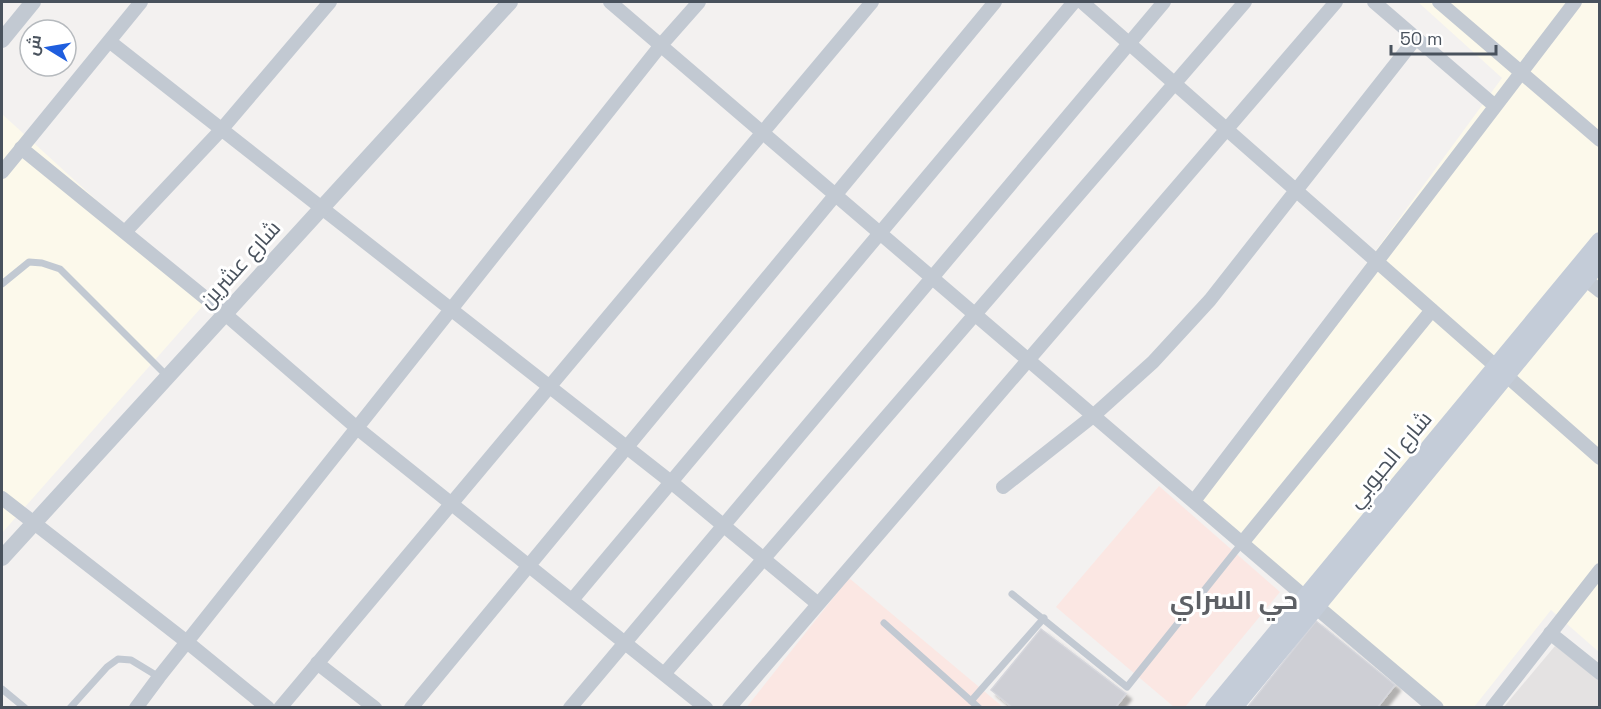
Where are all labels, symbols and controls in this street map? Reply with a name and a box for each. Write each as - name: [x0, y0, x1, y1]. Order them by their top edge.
- north arrow: [18, 18, 78, 78]
- scale bar: [1391, 18, 1496, 56]
- text: 50 m: [1400, 27, 1442, 50]
- text: ش: [22, 33, 46, 57]
- street label: شارع عشرين: [192, 214, 287, 315]
- street label: شارع الحبوبي: [1340, 405, 1440, 515]
- district label: حي السراي: [1170, 583, 1298, 621]

